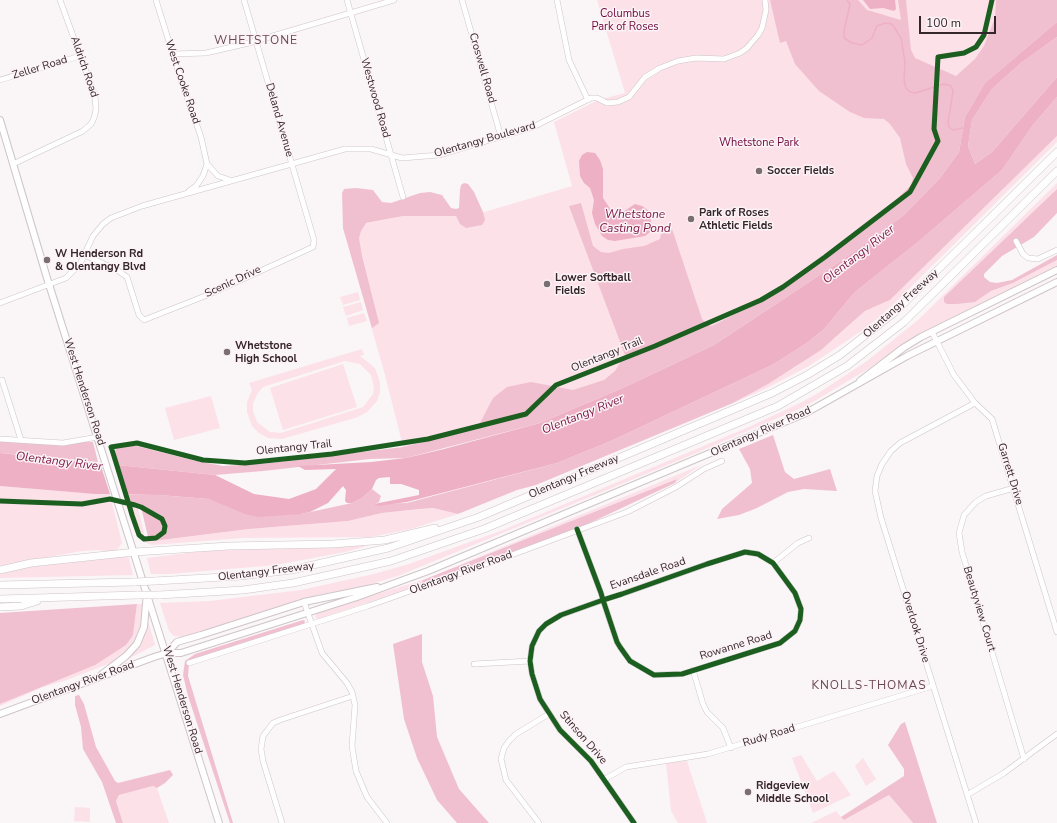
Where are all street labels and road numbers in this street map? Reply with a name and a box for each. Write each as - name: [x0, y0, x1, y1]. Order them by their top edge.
- street label: Croswell Road: [466, 31, 498, 105]
- street label: Aldrich Road: [67, 35, 101, 99]
- street label: West Cooke Road: [161, 38, 203, 126]
- street label: Zeller Road: [11, 53, 69, 83]
- street label: Westwood Road: [357, 56, 393, 140]
- street label: Deland Avenue: [262, 82, 296, 158]
- street label: Olentangy Boulevard: [433, 119, 537, 161]
- street label: Scenic Drive: [203, 263, 263, 301]
- street label: Olentangy Freeway: [861, 267, 941, 341]
- street label: Olentangy Trail: [569, 335, 645, 375]
- street label: West Henderson Road: [60, 337, 108, 447]
- street label: Olentangy River Road: [709, 404, 813, 460]
- street label: Olentangy Trail: [256, 437, 332, 459]
- street label: Garrett Drive: [994, 441, 1026, 507]
- street label: Olentangy Freeway: [527, 452, 621, 502]
- street label: Olentangy River Road: [408, 548, 514, 598]
- street label: Evansdale Road: [609, 555, 687, 593]
- street label: Olentangy Freeway: [217, 560, 315, 584]
- street label: Beautyview Court: [960, 565, 998, 653]
- street label: Overlook Drive: [898, 590, 932, 664]
- street label: Rowanne Road: [698, 629, 774, 663]
- street label: West Henderson Road: [159, 645, 205, 755]
- street label: Olentangy River Road: [30, 658, 136, 708]
- street label: Stinson Drive: [556, 709, 610, 767]
- street label: Rudy Road: [741, 722, 797, 750]

